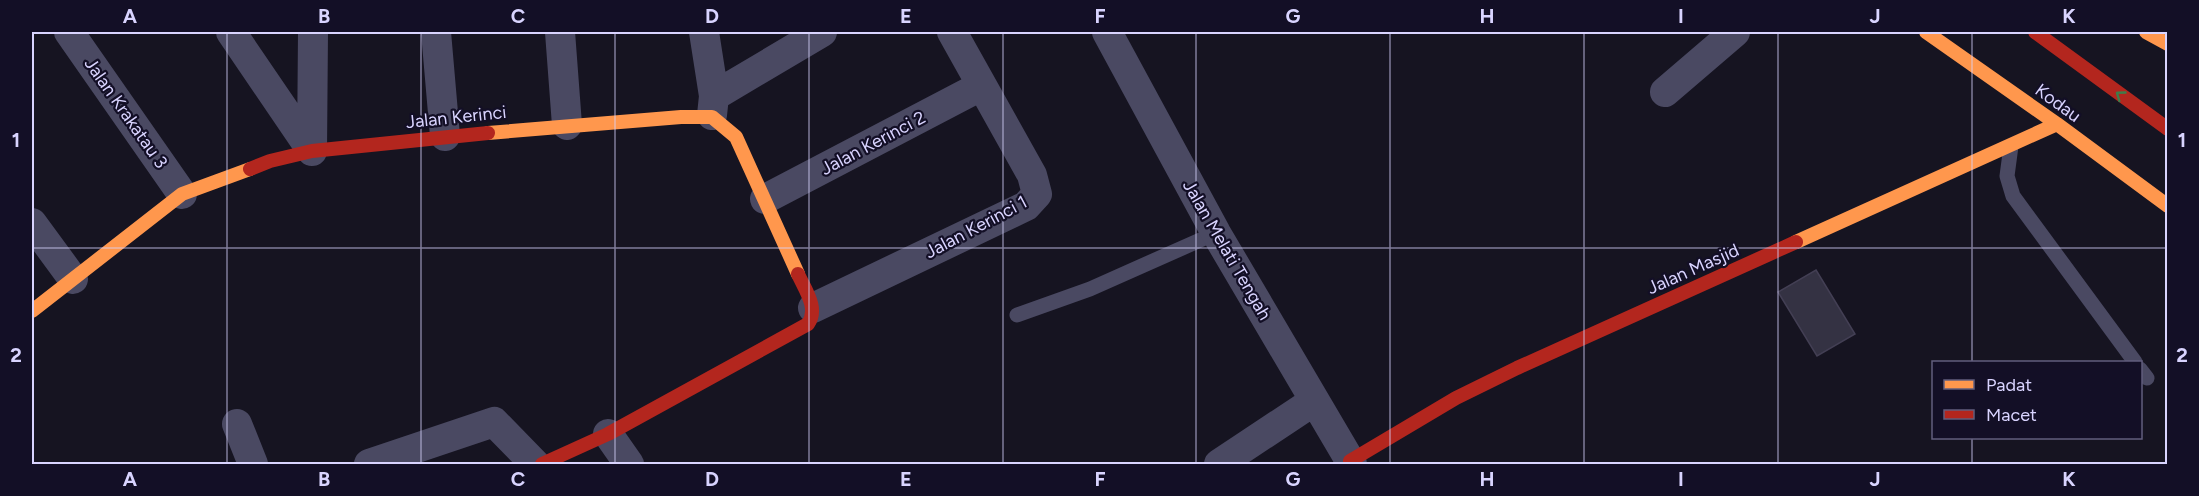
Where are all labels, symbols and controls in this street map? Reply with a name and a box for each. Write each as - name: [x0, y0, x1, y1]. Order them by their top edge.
- text: A: [123, 4, 138, 28]
- text: B: [318, 4, 330, 28]
- text: C: [511, 4, 525, 28]
- text: D: [705, 4, 719, 28]
- text: E: [900, 4, 912, 28]
- text: F: [1094, 4, 1106, 28]
- text: G: [1286, 4, 1301, 28]
- text: H: [1480, 4, 1495, 28]
- text: I: [1678, 4, 1684, 28]
- text: J: [1869, 4, 1881, 28]
- text: K: [2062, 4, 2076, 28]
- street label: Jalan Krakatau 3: [80, 53, 172, 173]
- street label: Kodau: [2031, 79, 2085, 127]
- one-way arrow: [2116, 91, 2127, 102]
- street label: Jalan Kerinci: [405, 101, 507, 133]
- street label: Jalan Kerinci 2: [817, 106, 929, 180]
- text: 1: [12, 128, 20, 152]
- text: 1: [2178, 128, 2186, 152]
- street label: Jalan Melati Tengah: [1178, 176, 1276, 324]
- street label: Jalan Kerinci 1: [921, 191, 1031, 263]
- street label: Jalan Masjid: [1644, 239, 1742, 299]
- text: 2: [10, 343, 22, 367]
- text: 2: [2176, 343, 2188, 367]
- legend: [1932, 361, 2142, 439]
- text: Padat: [1986, 374, 2032, 396]
- text: Macet: [1986, 404, 2037, 426]
- text: A: [123, 467, 138, 491]
- text: B: [318, 467, 330, 491]
- text: C: [511, 467, 525, 491]
- text: D: [705, 467, 719, 491]
- text: E: [900, 467, 912, 491]
- text: F: [1094, 467, 1106, 491]
- text: G: [1286, 467, 1301, 491]
- text: H: [1480, 467, 1495, 491]
- text: I: [1678, 467, 1684, 491]
- text: J: [1869, 467, 1881, 491]
- text: K: [2062, 467, 2076, 491]

